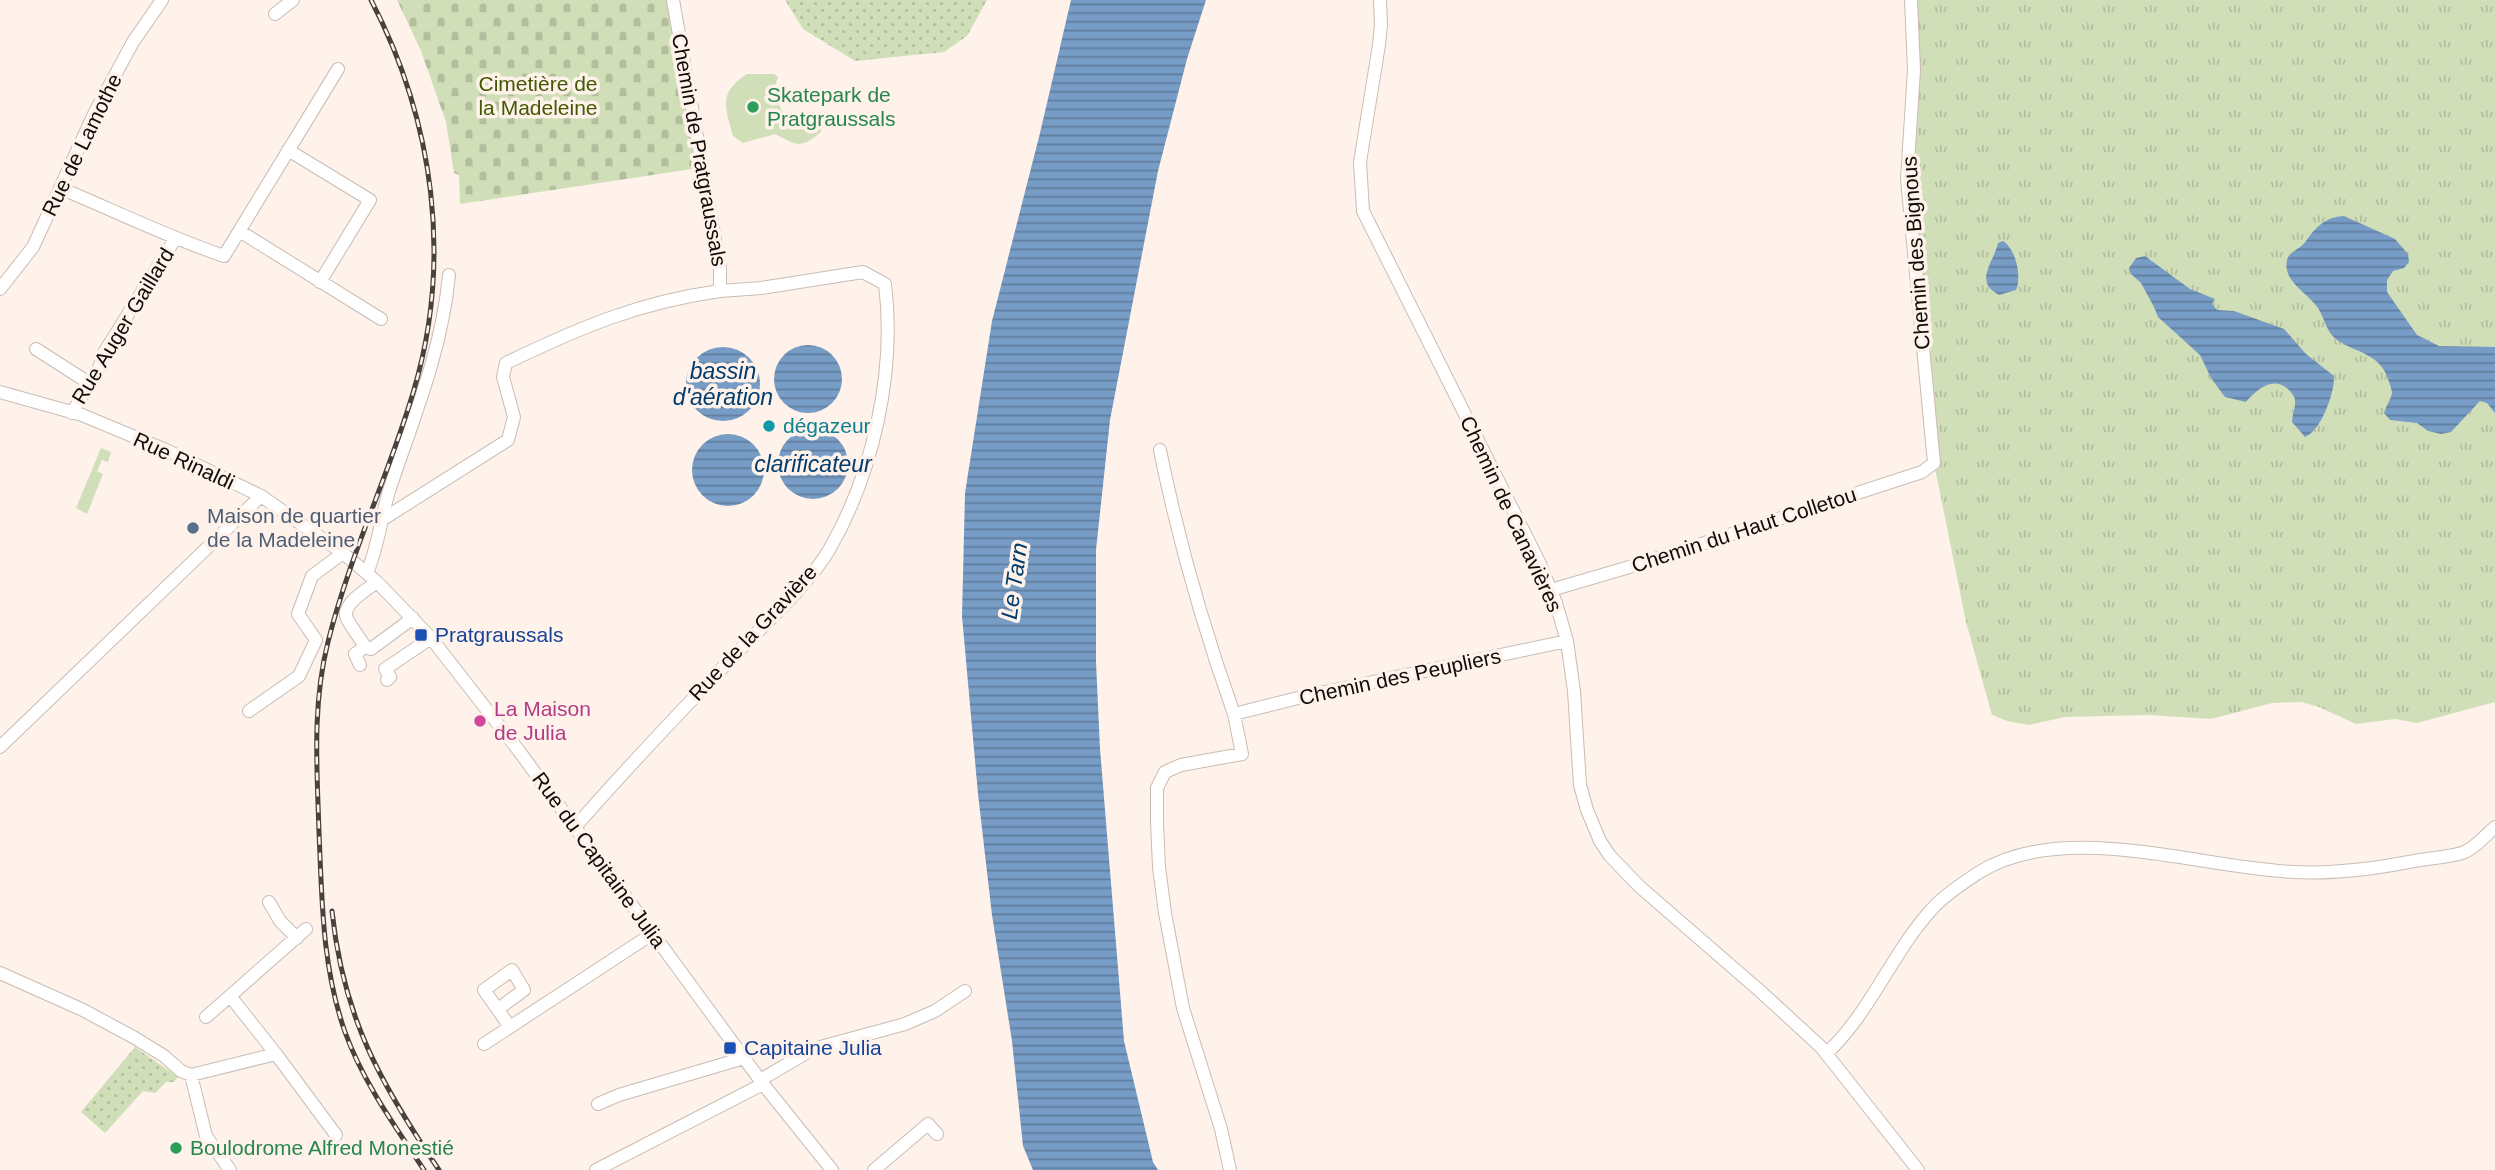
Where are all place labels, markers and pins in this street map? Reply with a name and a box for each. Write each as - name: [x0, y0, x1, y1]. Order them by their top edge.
- place label: Skatepark de Pratgraussals: [767, 83, 895, 130]
- marker: Skatepark de Pratgraussals: [745, 99, 761, 115]
- place label: dégazeur: [783, 414, 871, 437]
- marker: dégazeur: [761, 418, 777, 434]
- place label: Maison de quartier de la Madeleine: [207, 504, 381, 551]
- marker: Maison de quartier de la Madeleine: [185, 520, 201, 536]
- place label: Pratgraussals: [435, 623, 563, 646]
- marker: Pratgraussals: [413, 627, 429, 643]
- place label: La Maison de Julia: [494, 697, 591, 744]
- marker: La Maison de Julia: [472, 713, 488, 729]
- place label: Capitaine Julia: [744, 1036, 882, 1059]
- marker: Capitaine Julia: [722, 1040, 738, 1056]
- place label: Boulodrome Alfred Monestié: [190, 1136, 454, 1159]
- marker: Boulodrome Alfred Monestié: [168, 1140, 184, 1156]

